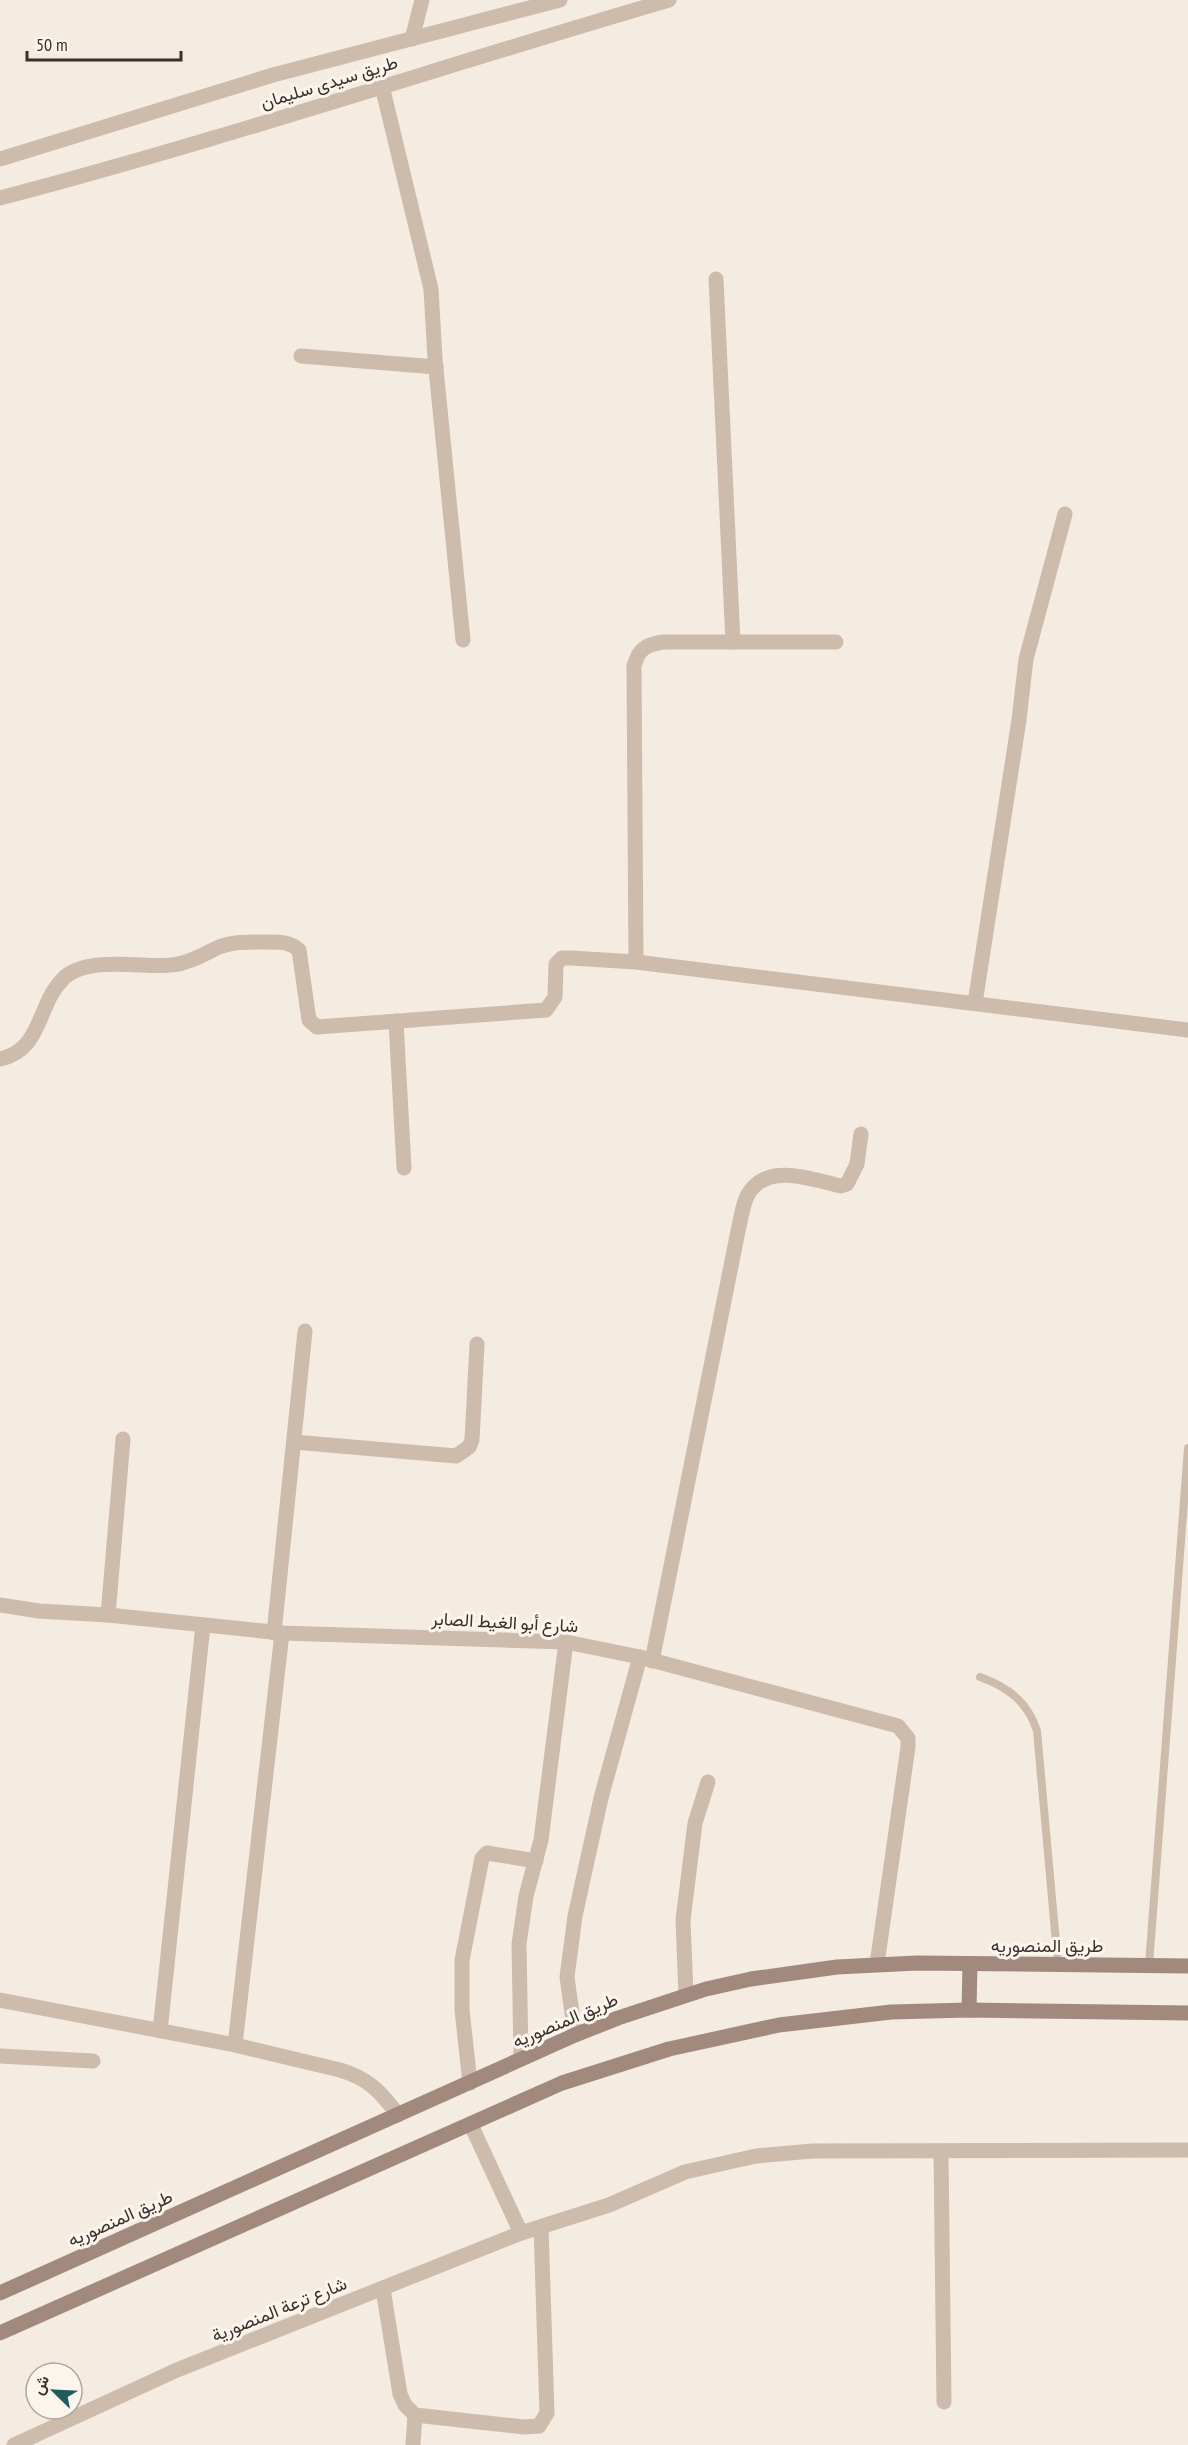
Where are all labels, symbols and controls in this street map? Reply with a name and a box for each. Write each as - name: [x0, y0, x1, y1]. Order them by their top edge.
- scale bar: [27, 24, 182, 62]
- text: 50 m: [36, 33, 68, 56]
- street label: طريق سيدى سليمان: [258, 50, 400, 114]
- street label: شارع أبو الغيط الصابر: [430, 1607, 579, 1638]
- street label: طريق المنصوريه: [991, 1934, 1103, 1957]
- street label: طريق المنصوريه: [509, 1987, 621, 2053]
- street label: طريق المنصوريه: [64, 2185, 176, 2251]
- street label: شارع ترعة المنصورية: [208, 2271, 350, 2348]
- north arrow: [24, 2361, 84, 2421]
- text: ش: [27, 2372, 53, 2398]

